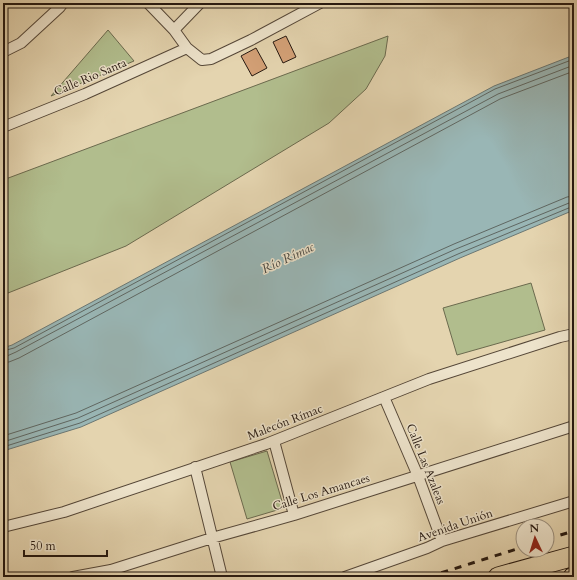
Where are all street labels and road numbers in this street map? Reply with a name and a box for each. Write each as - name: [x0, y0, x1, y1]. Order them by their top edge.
- street label: Calle Rio Santa: [51, 54, 130, 100]
- street label: Malecón Rímac: [245, 400, 325, 444]
- street label: Calle Las Azaleas: [403, 421, 449, 507]
- street label: Calle Los Amancaes: [270, 470, 372, 514]
- street label: Avenida Unión: [415, 505, 495, 545]

